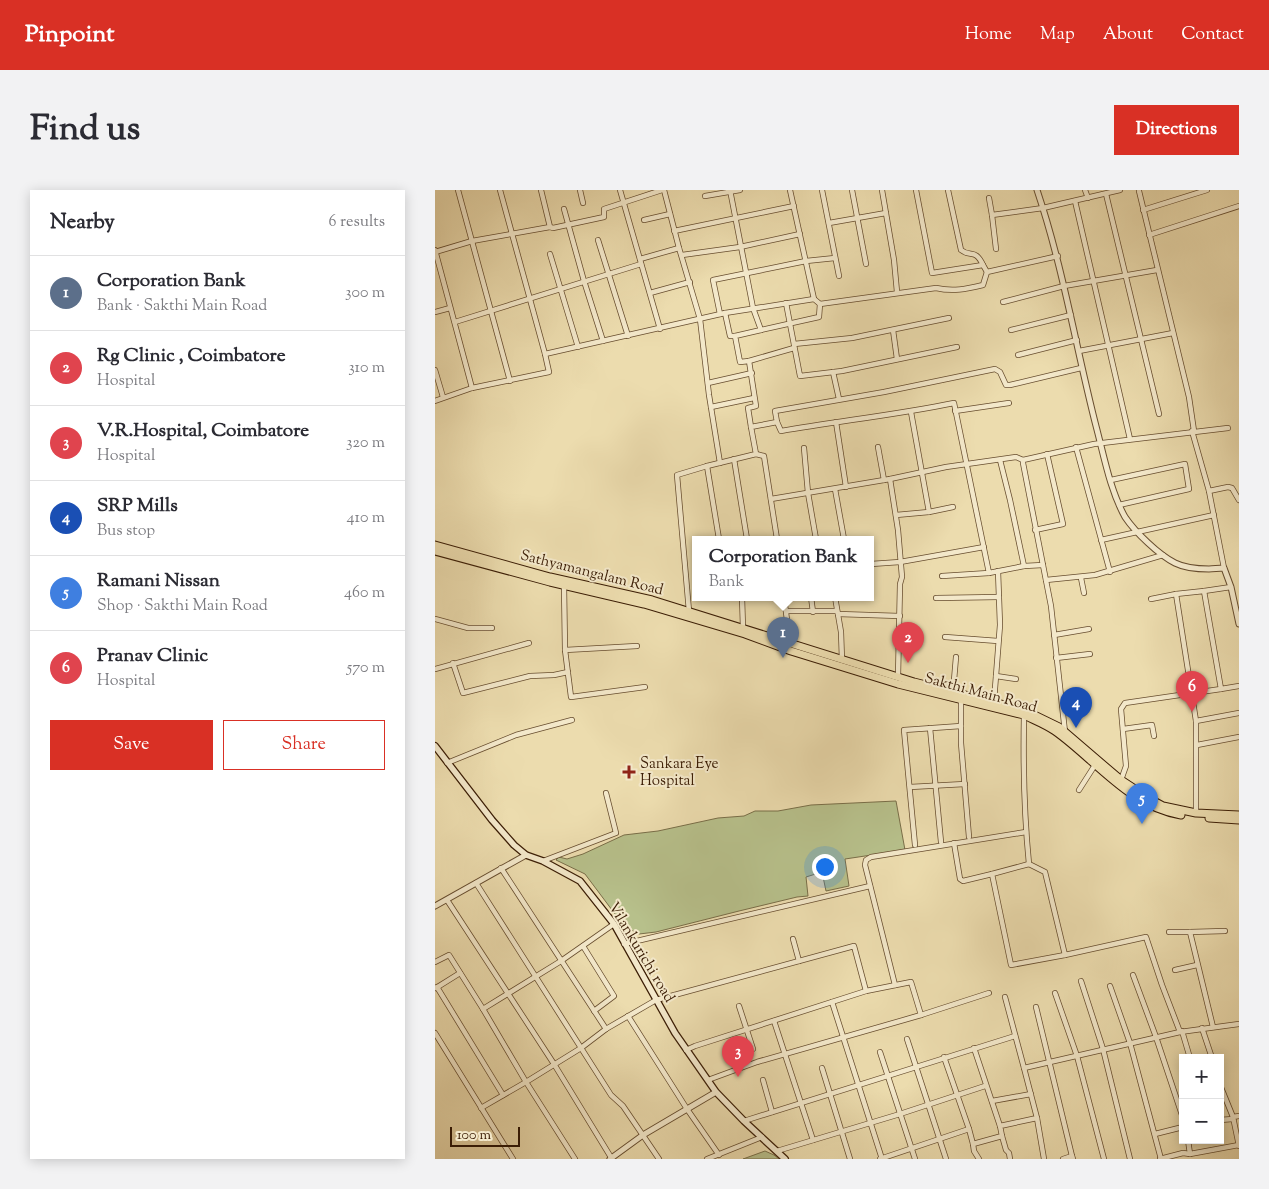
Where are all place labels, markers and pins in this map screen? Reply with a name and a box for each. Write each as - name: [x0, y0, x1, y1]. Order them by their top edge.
- pin: 1: [767, 617, 799, 658]
- pin: 2: [892, 622, 924, 663]
- pin: 6: [1176, 671, 1208, 712]
- pin: 4: [1060, 687, 1092, 728]
- place label: Sankara Eye Hospital: [640, 754, 719, 792]
- marker: Sankara Eye Hospital: [622, 765, 636, 779]
- pin: 5: [1126, 783, 1158, 824]
- pin: 3: [722, 1036, 754, 1077]

